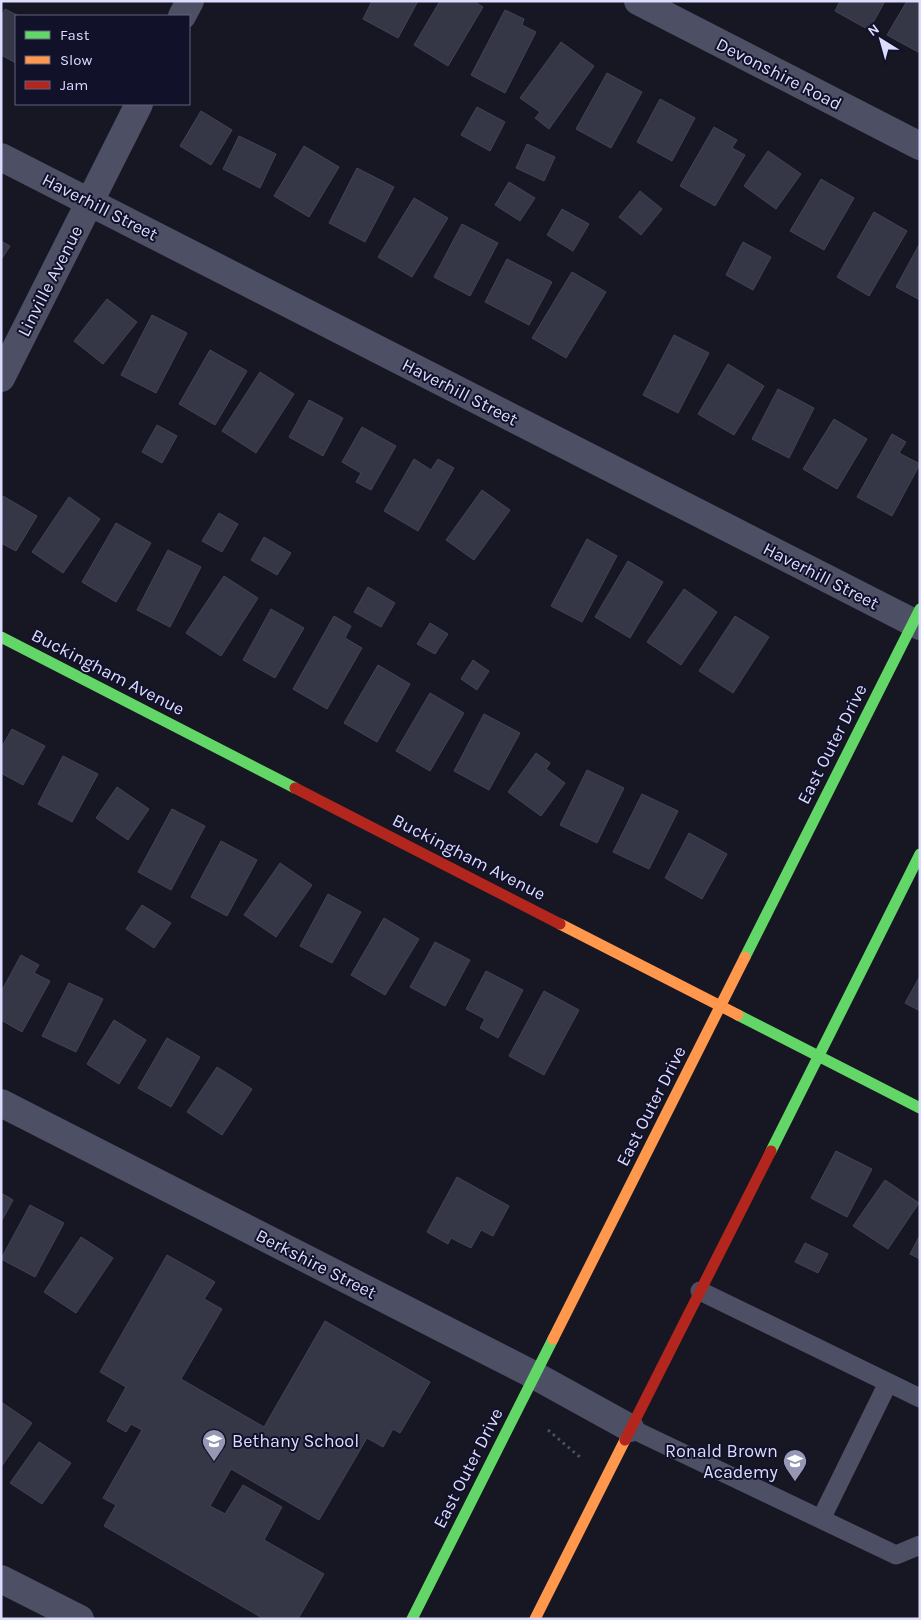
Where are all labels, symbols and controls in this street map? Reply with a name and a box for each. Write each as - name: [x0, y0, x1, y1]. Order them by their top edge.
- legend: [15, 15, 190, 105]
- north arrow: [856, 15, 906, 65]
- text: N: [864, 20, 883, 40]
- text: Fast: [60, 26, 90, 44]
- street label: Devonshire Road: [713, 33, 845, 115]
- text: Slow: [60, 51, 92, 69]
- text: Jam: [60, 76, 88, 94]
- street label: Haverhill Street: [39, 168, 162, 246]
- street label: Linville Avenue: [13, 222, 87, 340]
- street label: Haverhill Street: [399, 353, 522, 431]
- street label: Haverhill Street: [760, 537, 883, 615]
- street label: Buckingham Avenue: [28, 624, 188, 720]
- street label: East Outer Drive: [792, 680, 872, 808]
- street label: Buckingham Avenue: [389, 809, 549, 905]
- street label: East Outer Drive: [611, 1042, 691, 1170]
- street label: Berkshire Street: [252, 1224, 380, 1304]
- street label: East Outer Drive: [428, 1404, 508, 1532]
- school or university icon: Bethany School: [201, 1428, 227, 1462]
- place label: Bethany School: [232, 1430, 359, 1452]
- place label: Ronald Brown Academy: [665, 1440, 779, 1483]
- school or university icon: Ronald Brown Academy: [782, 1448, 808, 1482]

